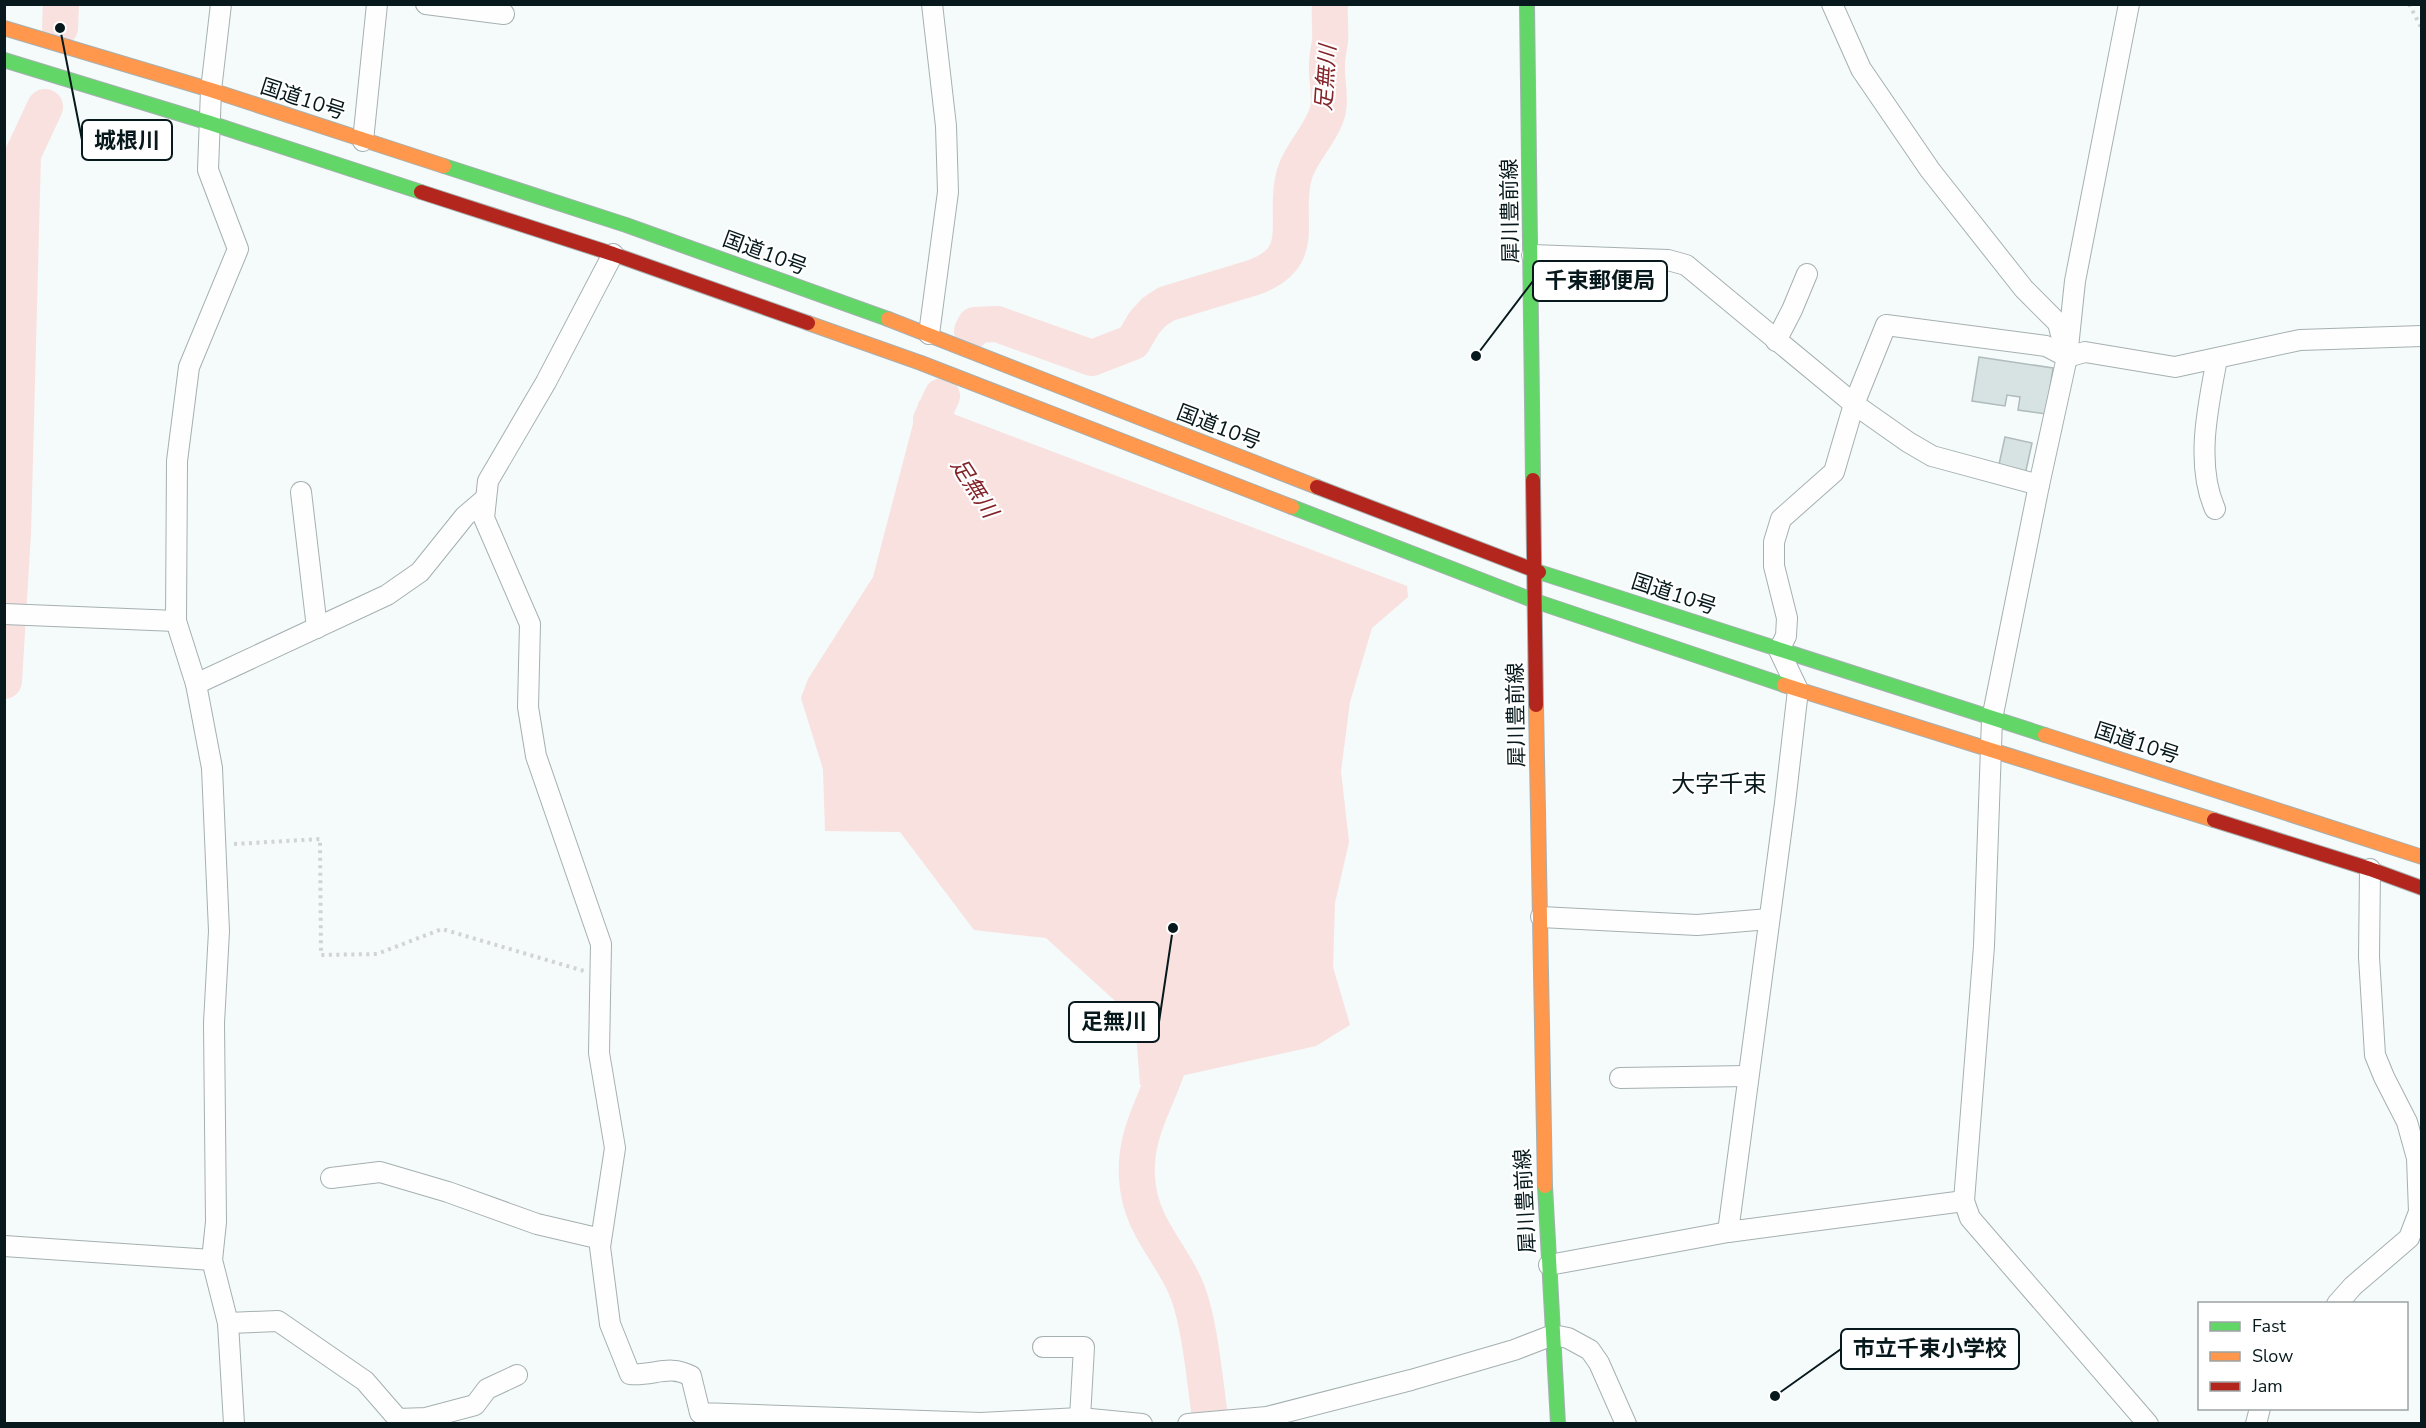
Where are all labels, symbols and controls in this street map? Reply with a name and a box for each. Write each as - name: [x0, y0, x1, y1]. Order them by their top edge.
- water label: 足無川: [1309, 42, 1343, 112]
- street label: 国道10号: [257, 72, 349, 126]
- callout: 城根川: [82, 120, 172, 160]
- text: 城根川: [94, 126, 160, 156]
- street label: 犀川豊前線: [1495, 158, 1525, 264]
- street label: 国道10号: [719, 225, 811, 281]
- callout: 千束郵便局: [1533, 261, 1667, 301]
- text: 千束郵便局: [1545, 266, 1655, 296]
- street label: 国道10号: [1173, 398, 1265, 456]
- water label: 足無川: [943, 452, 1006, 526]
- street label: 国道10号: [1628, 567, 1720, 621]
- street label: 犀川豊前線: [1501, 662, 1531, 768]
- street label: 国道10号: [2091, 716, 2183, 770]
- district label: 大字千束: [1671, 768, 1767, 800]
- callout: 足無川: [1069, 1002, 1159, 1042]
- text: 足無川: [1081, 1007, 1147, 1037]
- street label: 犀川豊前線: [1508, 1148, 1542, 1254]
- legend: [2198, 1302, 2408, 1410]
- text: Fast: [2252, 1314, 2287, 1338]
- callout: 市立千束小学校: [1841, 1329, 2019, 1369]
- text: 市立千束小学校: [1853, 1334, 2007, 1364]
- text: Slow: [2252, 1344, 2293, 1368]
- text: Jam: [2251, 1374, 2283, 1398]

